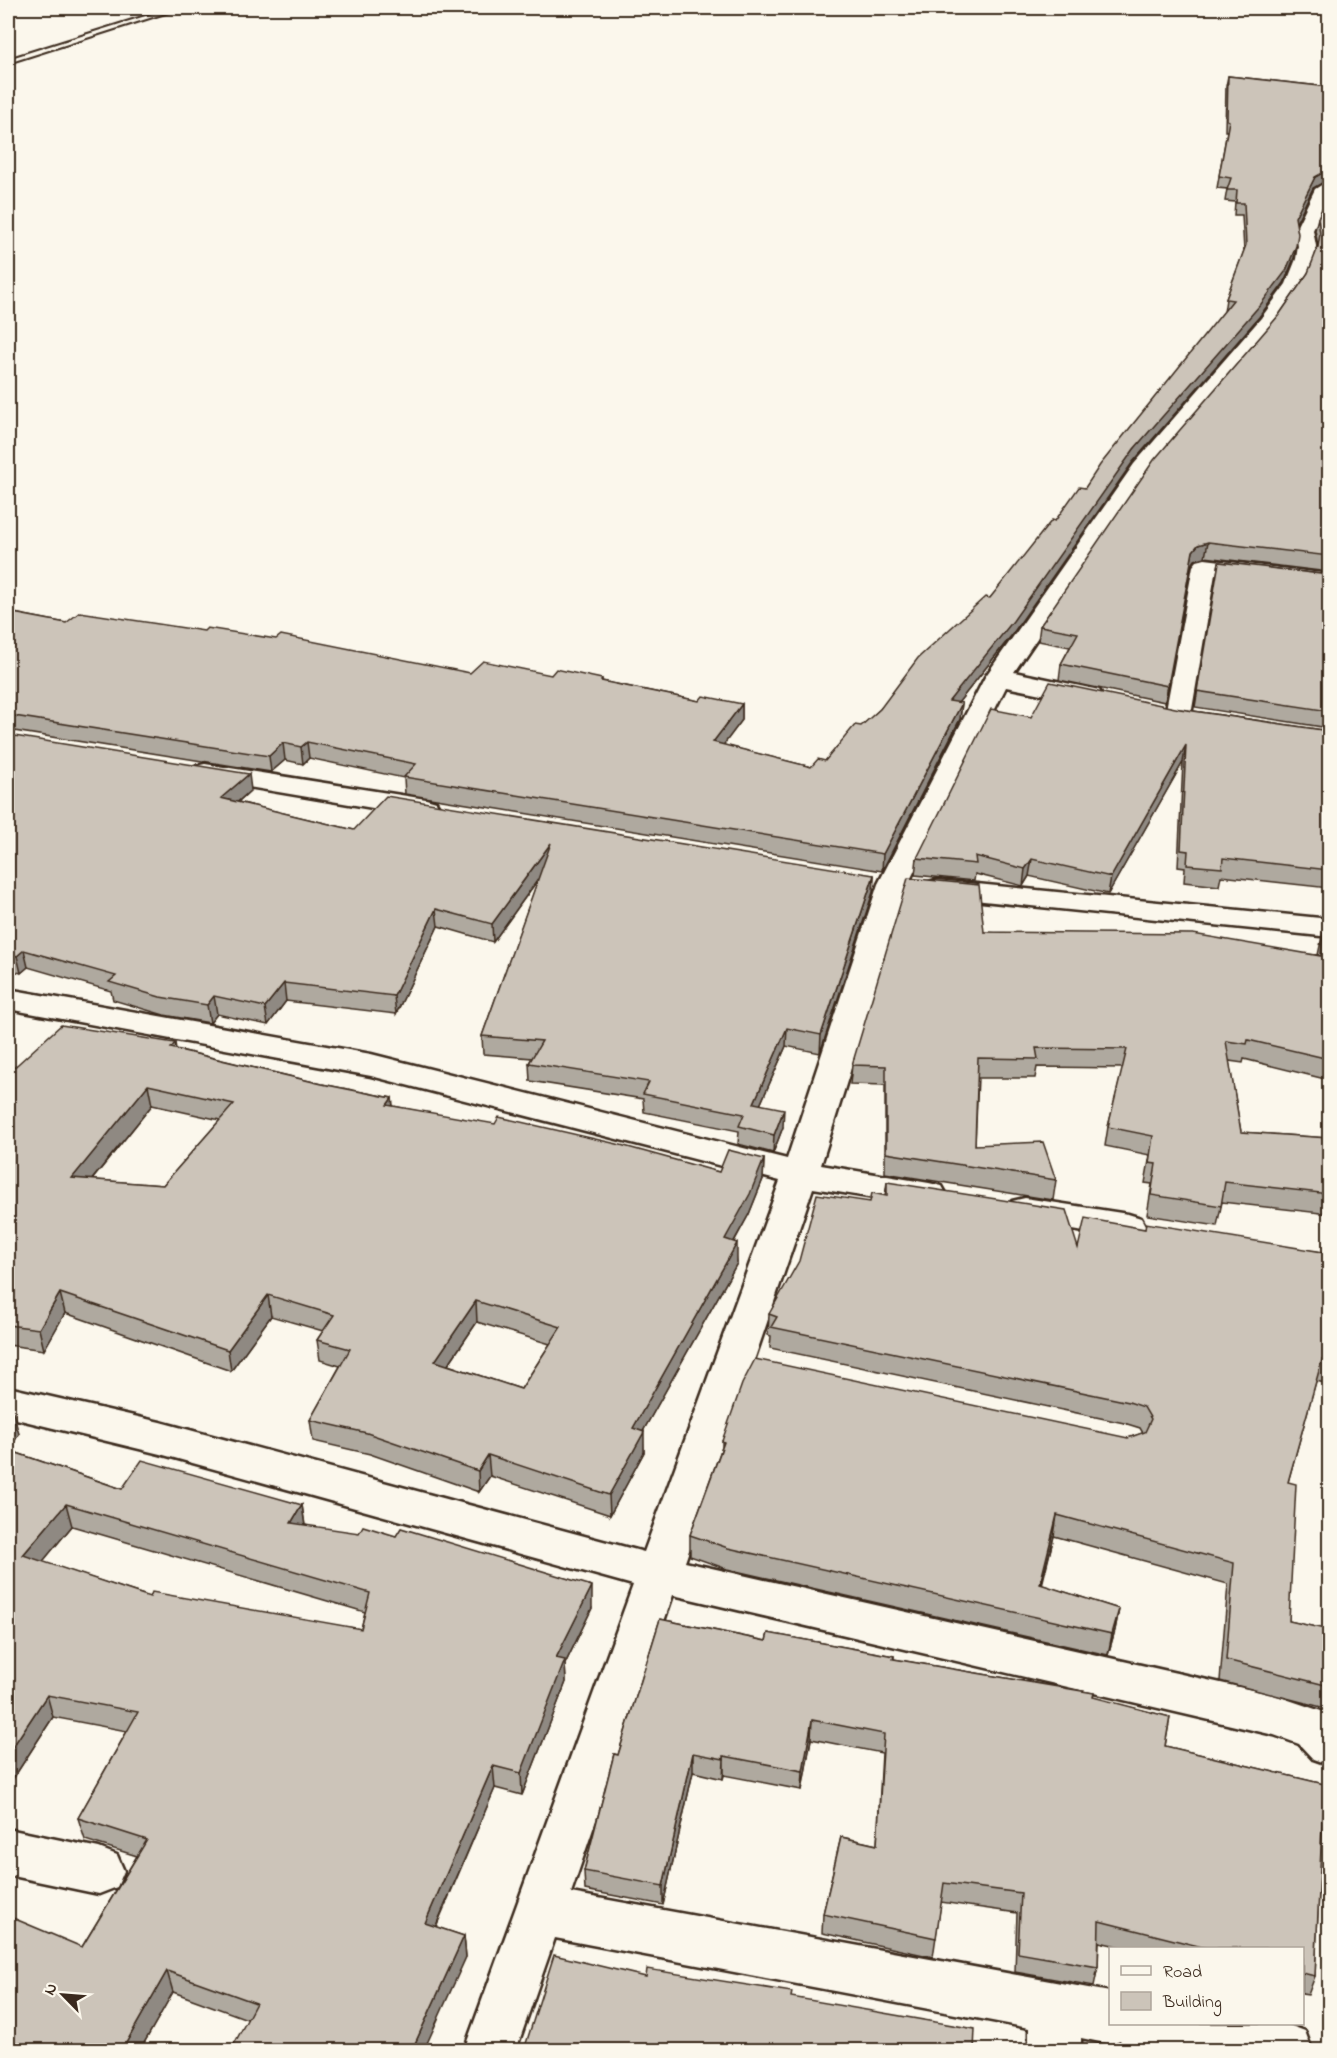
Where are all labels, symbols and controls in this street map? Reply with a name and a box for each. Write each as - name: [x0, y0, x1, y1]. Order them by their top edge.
- legend: [1109, 1947, 1304, 2025]
- text: Road: [1163, 1960, 1202, 1986]
- north arrow: [33, 1965, 93, 2025]
- text: N: [38, 1979, 64, 1999]
- text: Building: [1162, 1990, 1222, 2017]

